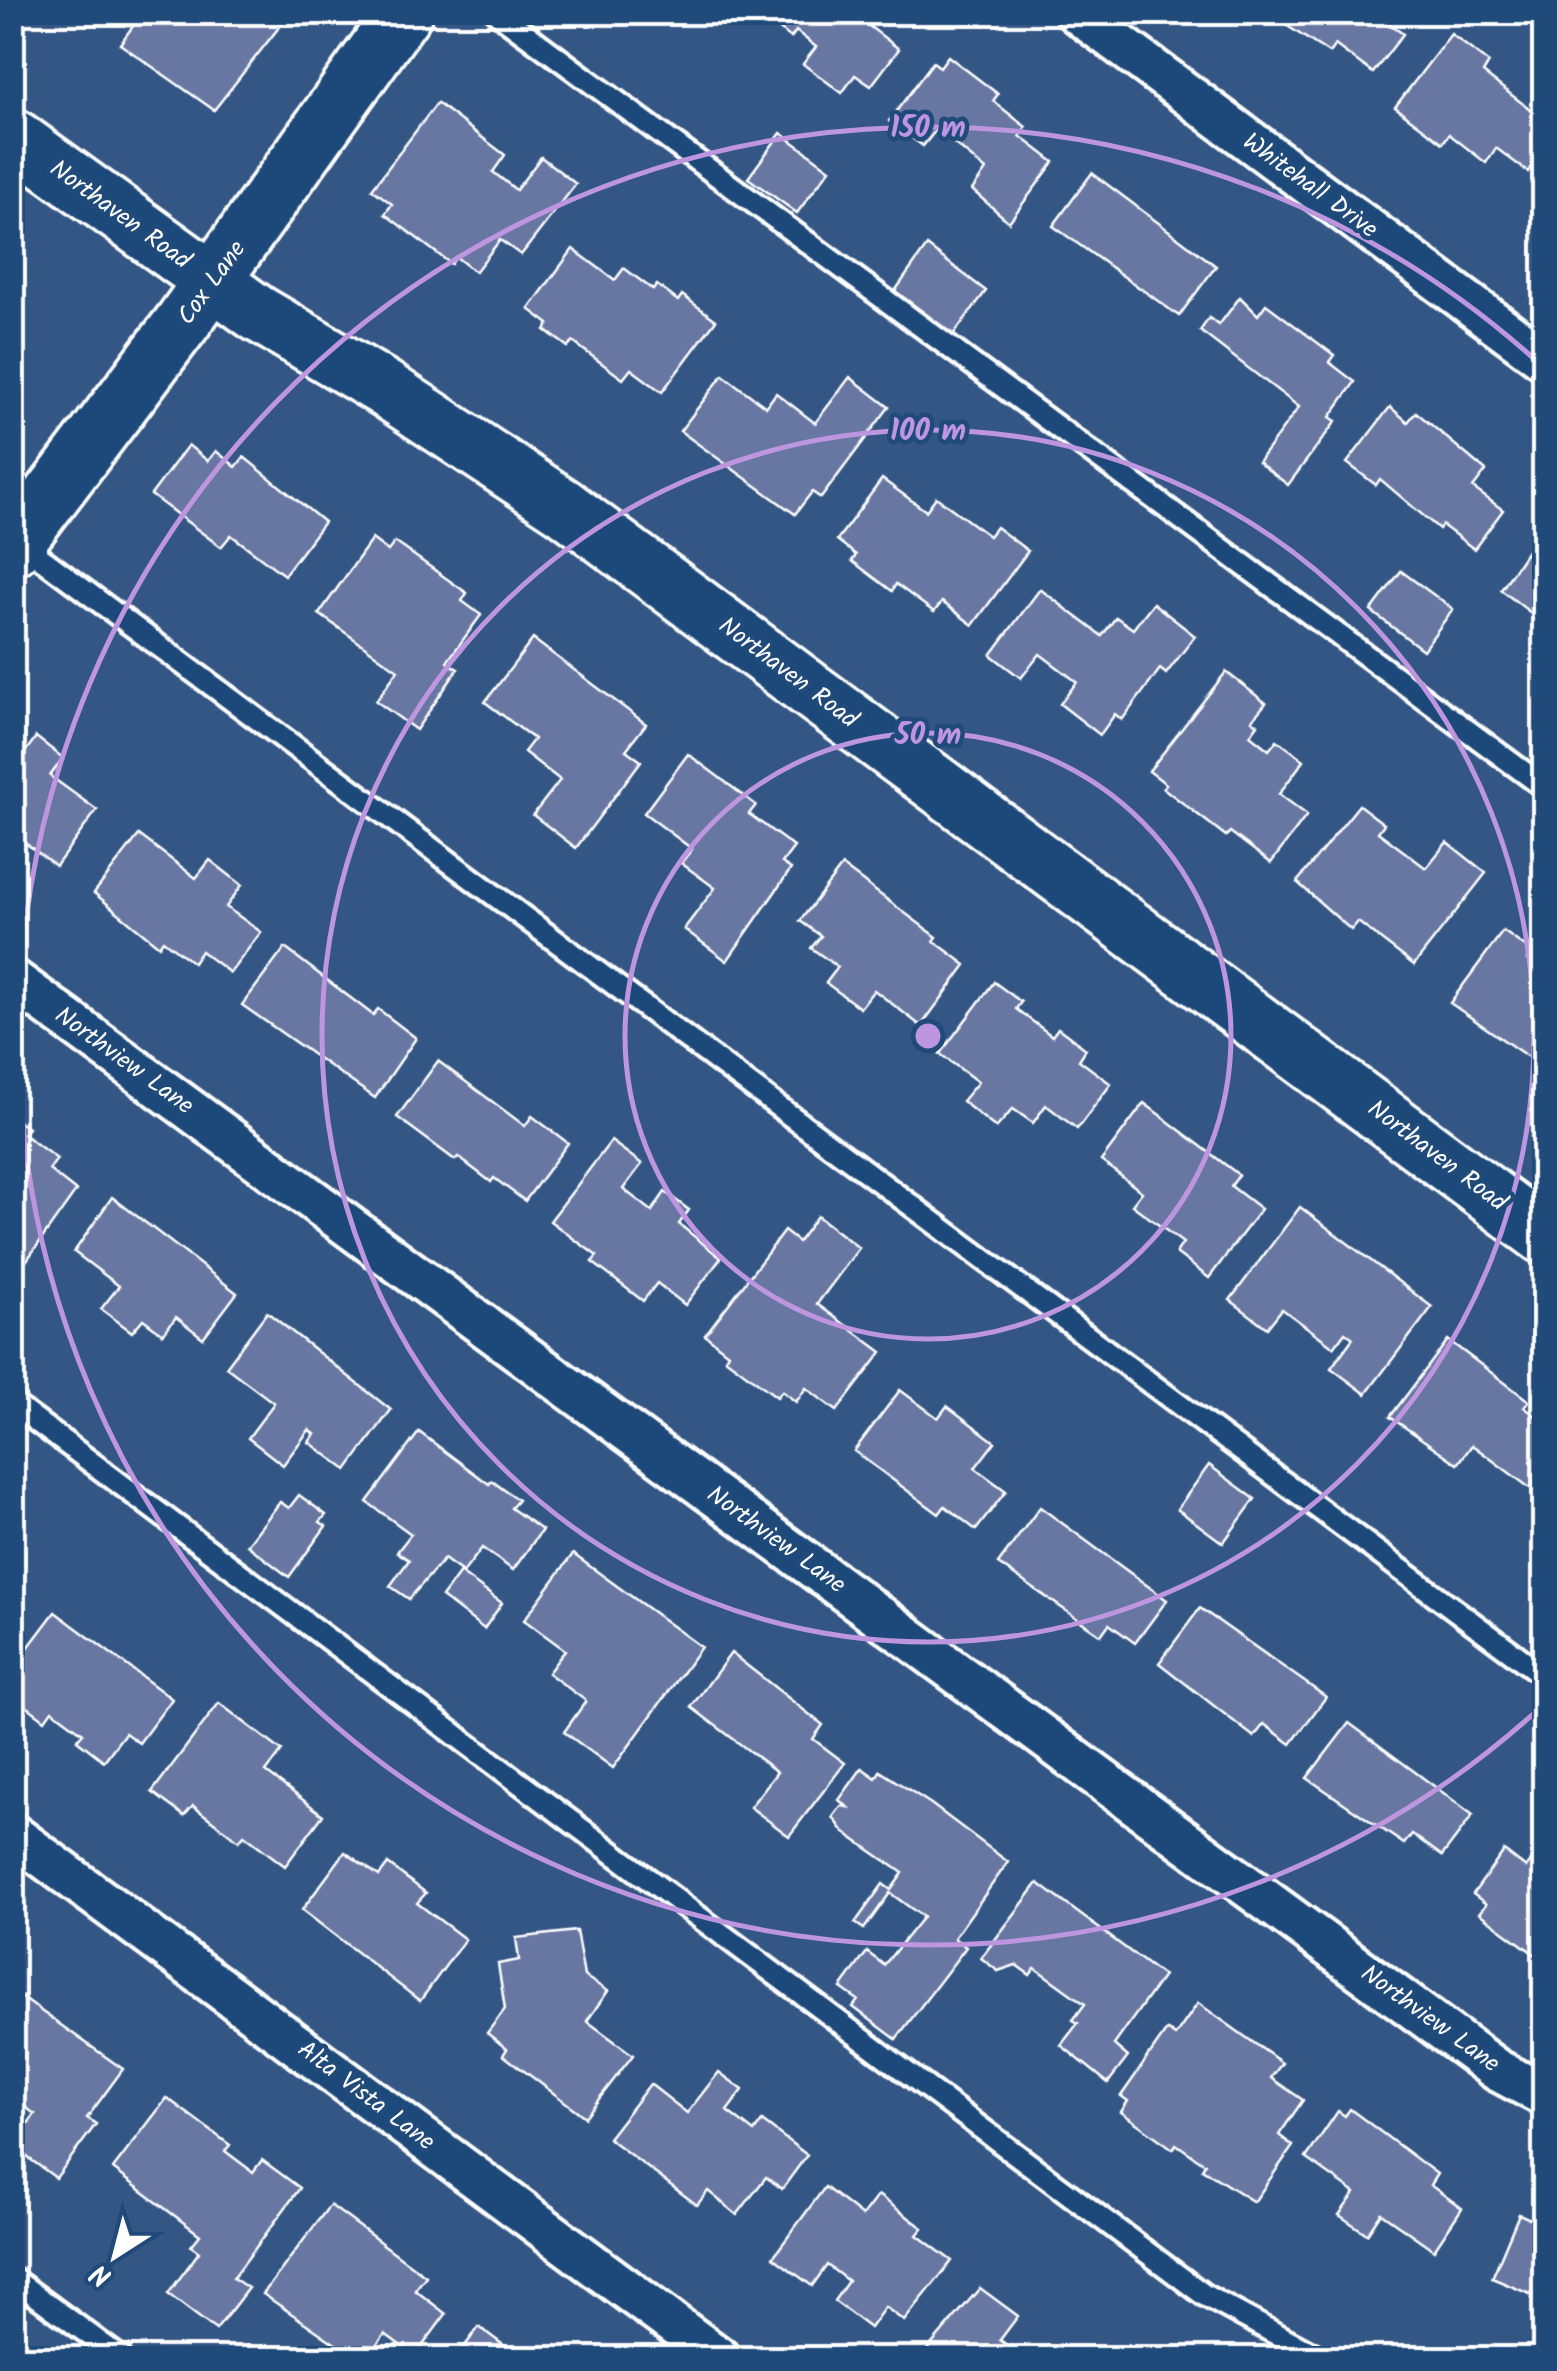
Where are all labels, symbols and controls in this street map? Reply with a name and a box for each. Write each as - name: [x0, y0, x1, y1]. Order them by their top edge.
- text: 150 m: [890, 105, 966, 153]
- street label: Whitehall Drive: [1234, 123, 1386, 249]
- street label: Northaven Road: [41, 150, 200, 281]
- street label: Cox Lane: [167, 232, 257, 334]
- text: 100 m: [890, 408, 966, 456]
- street label: Northaven Road: [709, 607, 868, 740]
- text: 50 m: [894, 712, 961, 760]
- street label: Northview Lane: [46, 997, 202, 1125]
- centre of rings: [910, 1018, 946, 1054]
- street label: Northaven Road: [1358, 1090, 1517, 1223]
- street label: Northview Lane: [698, 1476, 854, 1604]
- street label: Northview Lane: [1352, 1955, 1508, 2083]
- street label: Alta Vista Lane: [288, 2031, 444, 2161]
- north arrow: [65, 2206, 165, 2306]
- text: N: [81, 2251, 122, 2298]

